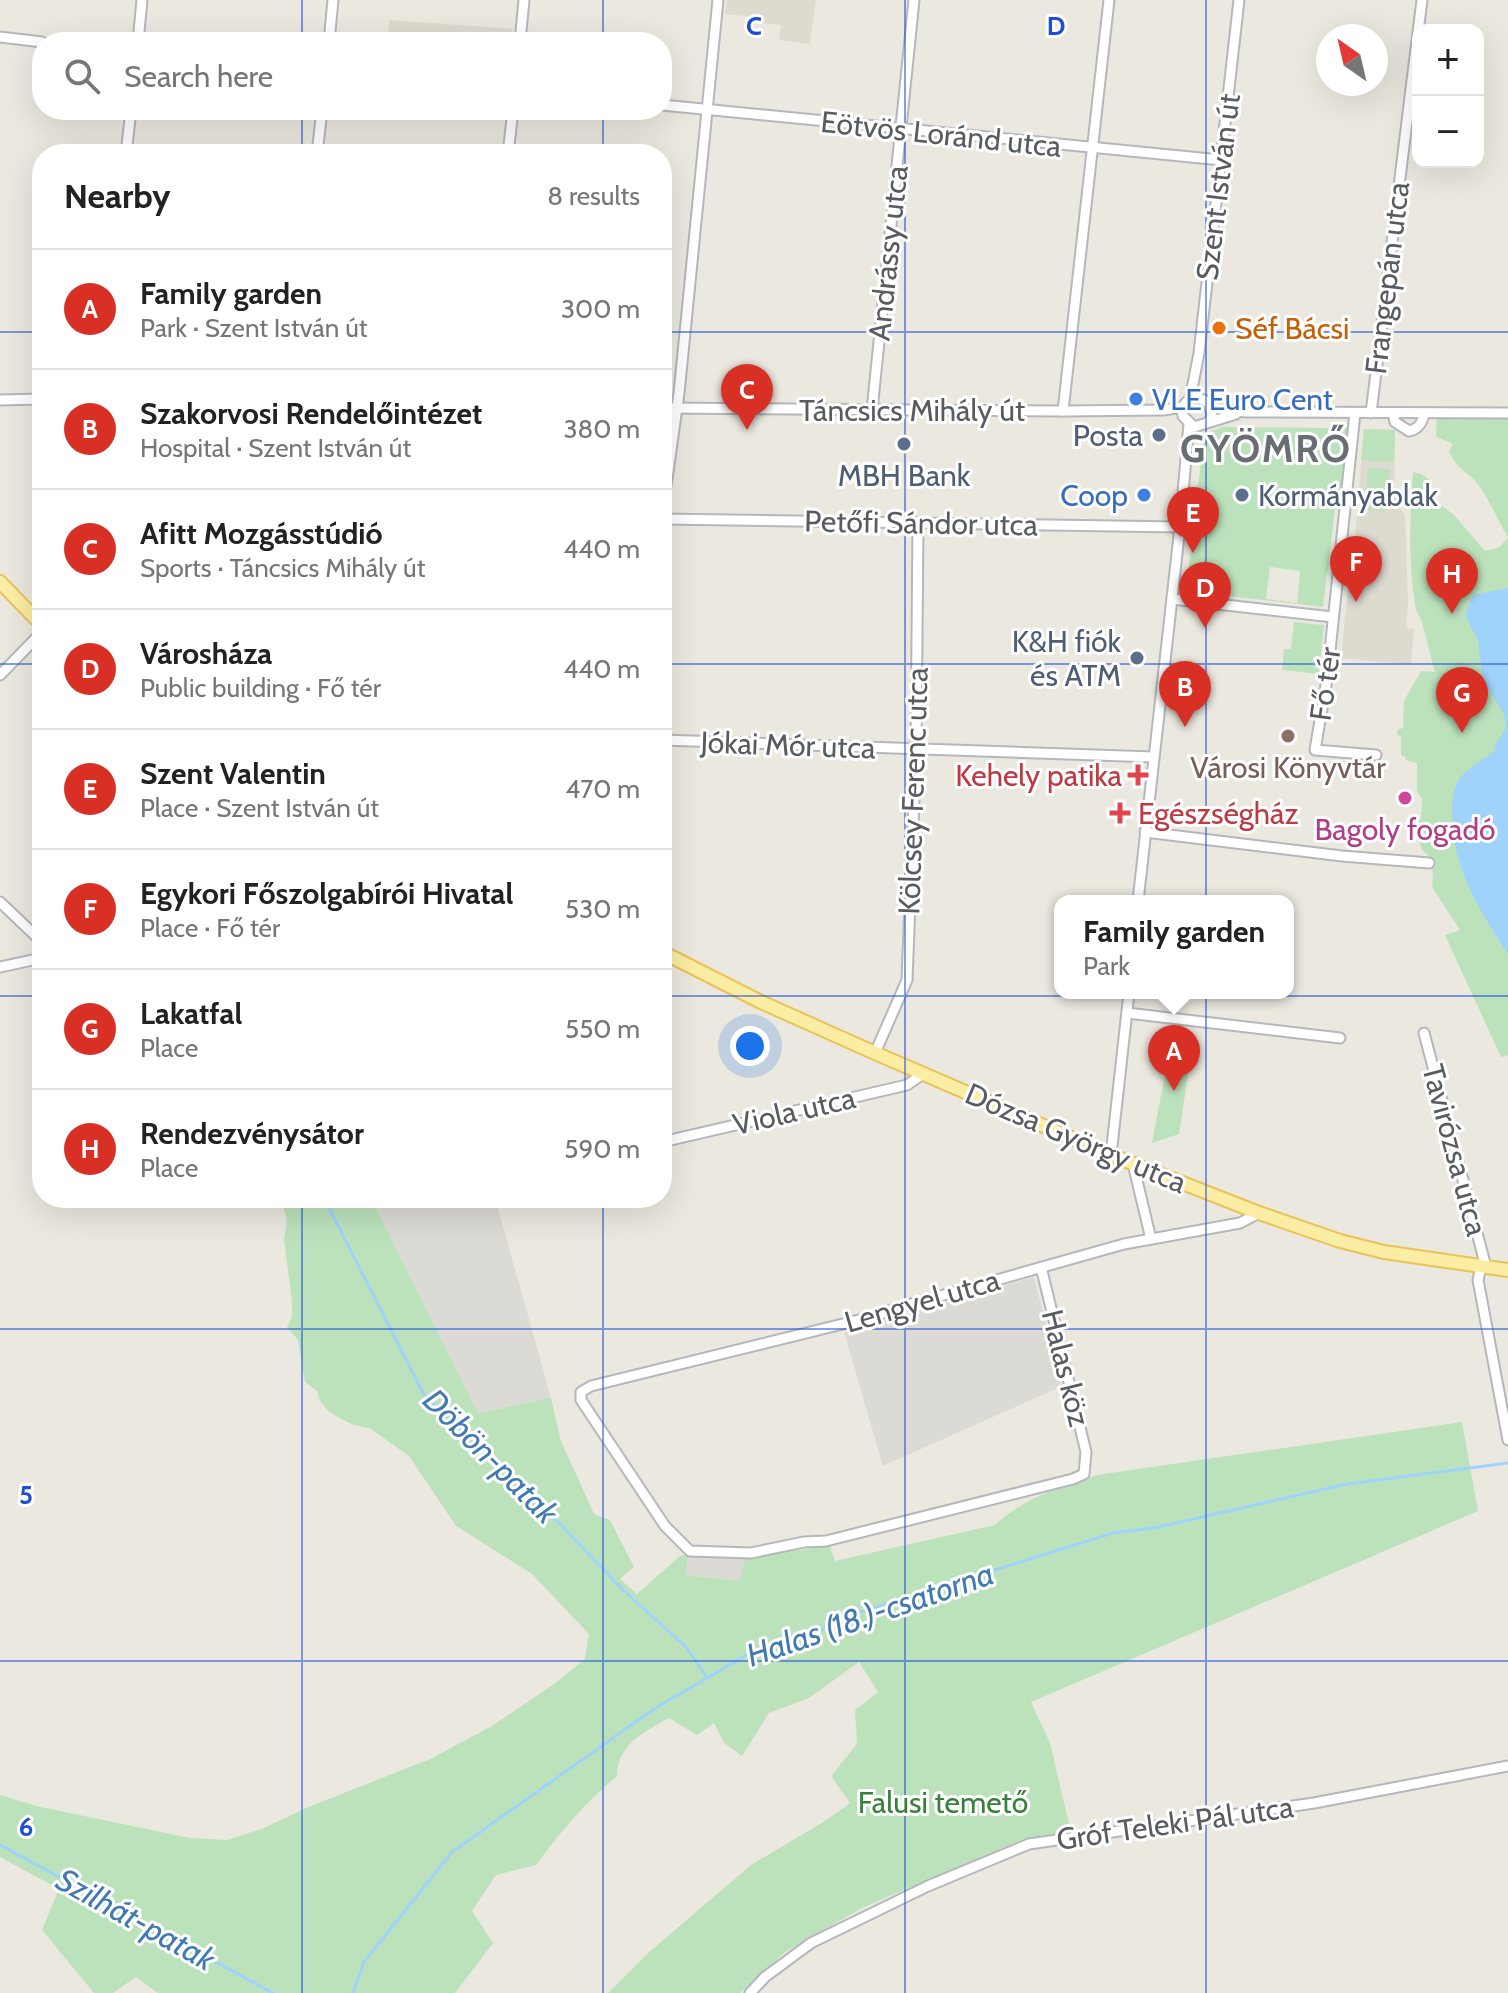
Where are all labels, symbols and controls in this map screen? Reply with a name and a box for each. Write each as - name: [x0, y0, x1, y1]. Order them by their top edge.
- text: C: [746, 10, 762, 42]
- text: D: [1047, 10, 1065, 42]
- north arrow: [1316, 24, 1388, 96]
- map controls: [1412, 24, 1484, 168]
- button: +: [1412, 24, 1484, 96]
- search box: [32, 32, 672, 120]
- icon: search: [60, 54, 104, 98]
- text: Search here: [124, 58, 273, 95]
- street label: Szent István út: [1188, 91, 1248, 283]
- button: −: [1412, 96, 1484, 168]
- street label: Eötvös Loránd utca: [819, 103, 1064, 165]
- street label: Andrássy utca: [860, 163, 916, 342]
- text: Nearby: [64, 175, 171, 217]
- street label: Frangepán utca: [1357, 179, 1417, 376]
- text: 8 results: [547, 180, 640, 212]
- text: Family garden: [140, 275, 322, 312]
- text: A: [82, 293, 98, 325]
- text: 300 m: [561, 293, 640, 325]
- place label: Séf Bácsi: [1235, 310, 1349, 347]
- text: Park · Szent István út: [140, 312, 368, 344]
- marker: Séf Bácsi: [1210, 319, 1228, 337]
- pin: C: [721, 364, 773, 430]
- place label: VLE Euro Cent: [1152, 381, 1333, 418]
- marker: VLE Euro Cent: [1127, 390, 1145, 408]
- street label: Táncsics Mihály út: [799, 392, 1025, 429]
- text: Szakorvosi Rendelőintézet: [140, 395, 482, 432]
- text: B: [82, 413, 98, 445]
- text: 380 m: [563, 413, 640, 445]
- place label: Posta: [1073, 417, 1144, 454]
- district label: GYÖMRŐ: [1180, 424, 1352, 472]
- marker: Posta: [1150, 426, 1168, 444]
- text: Hospital · Szent István út: [140, 432, 411, 464]
- marker: MBH Bank: [895, 435, 913, 453]
- place label: MBH Bank: [838, 457, 971, 494]
- place label: Coop: [1060, 477, 1128, 514]
- place label: Kormányablak: [1258, 477, 1439, 514]
- marker: Coop: [1135, 486, 1153, 504]
- marker: Kormányablak: [1233, 486, 1251, 504]
- pin: E: [1167, 487, 1219, 553]
- street label: Petőfi Sándor utca: [804, 502, 1039, 544]
- text: Afitt Mozgásstúdió: [140, 515, 383, 552]
- text: C: [82, 533, 98, 565]
- text: 440 m: [563, 533, 640, 565]
- pin: F: [1330, 536, 1382, 602]
- pin: H: [1426, 548, 1478, 614]
- text: Sports · Táncsics Mihály út: [140, 552, 425, 584]
- pin: D: [1179, 562, 1231, 628]
- place label: K&H fiók és ATM: [1012, 623, 1122, 694]
- text: Városháza: [140, 635, 272, 672]
- street label: Fő tér: [1302, 644, 1349, 723]
- marker: K&H fiók és ATM: [1128, 649, 1146, 667]
- text: D: [81, 653, 99, 685]
- text: 440 m: [563, 653, 640, 685]
- pin: B: [1159, 661, 1211, 727]
- street label: Kölcsey Ferenc utca: [890, 666, 936, 915]
- pin: G: [1436, 667, 1488, 733]
- text: Public building · Fő tér: [140, 672, 381, 704]
- street label: Jókai Mór utca: [699, 723, 877, 767]
- marker: Városi Könyvtár: [1279, 727, 1297, 745]
- place label: Városi Könyvtár: [1190, 749, 1386, 786]
- text: Szent Valentin: [140, 755, 326, 792]
- place label: Kehely patika: [955, 757, 1123, 794]
- marker: Kehely patika: [1129, 766, 1147, 784]
- text: E: [83, 773, 97, 805]
- text: 470 m: [565, 773, 640, 805]
- marker: Bagoly fogadó: [1396, 789, 1414, 807]
- text: Place · Szent István út: [140, 792, 379, 824]
- place label: Egészségház: [1138, 795, 1299, 832]
- marker: Egészségház: [1109, 802, 1131, 824]
- place label: Bagoly fogadó: [1314, 811, 1496, 848]
- text: Egykori Főszolgabírói Hivatal: [140, 875, 513, 912]
- text: F: [83, 893, 97, 925]
- text: 530 m: [565, 893, 640, 925]
- popup: [1054, 895, 1294, 999]
- text: Place · Fő tér: [140, 912, 280, 944]
- text: Family garden: [1083, 913, 1265, 950]
- text: Park: [1083, 950, 1130, 982]
- text: Lakatfal: [140, 995, 242, 1032]
- text: G: [81, 1013, 99, 1045]
- text: 550 m: [565, 1013, 640, 1045]
- pin: A: [1148, 1025, 1200, 1091]
- your location: [730, 1026, 770, 1066]
- text: Place: [140, 1032, 198, 1064]
- street label: Tavirózsa utca: [1414, 1060, 1496, 1240]
- street label: Dózsa György utca: [960, 1075, 1193, 1201]
- street label: Viola utca: [729, 1079, 859, 1143]
- text: Rendezvénysátor: [140, 1115, 364, 1152]
- text: H: [81, 1133, 99, 1165]
- text: 590 m: [564, 1133, 640, 1165]
- text: Place: [140, 1152, 198, 1184]
- street label: Lengyel utca: [840, 1261, 1004, 1341]
- street label: Halas köz: [1034, 1306, 1098, 1430]
- water label: Döbön-patak: [415, 1380, 567, 1532]
- text: 5: [19, 1479, 33, 1511]
- water label: Halas (18.)-csatorna: [741, 1553, 999, 1675]
- park label: Falusi temető: [858, 1784, 1028, 1821]
- street label: Gróf Teleki Pál utca: [1054, 1788, 1296, 1858]
- text: 6: [19, 1811, 33, 1843]
- water label: Szilhát-patak: [50, 1859, 223, 1979]

